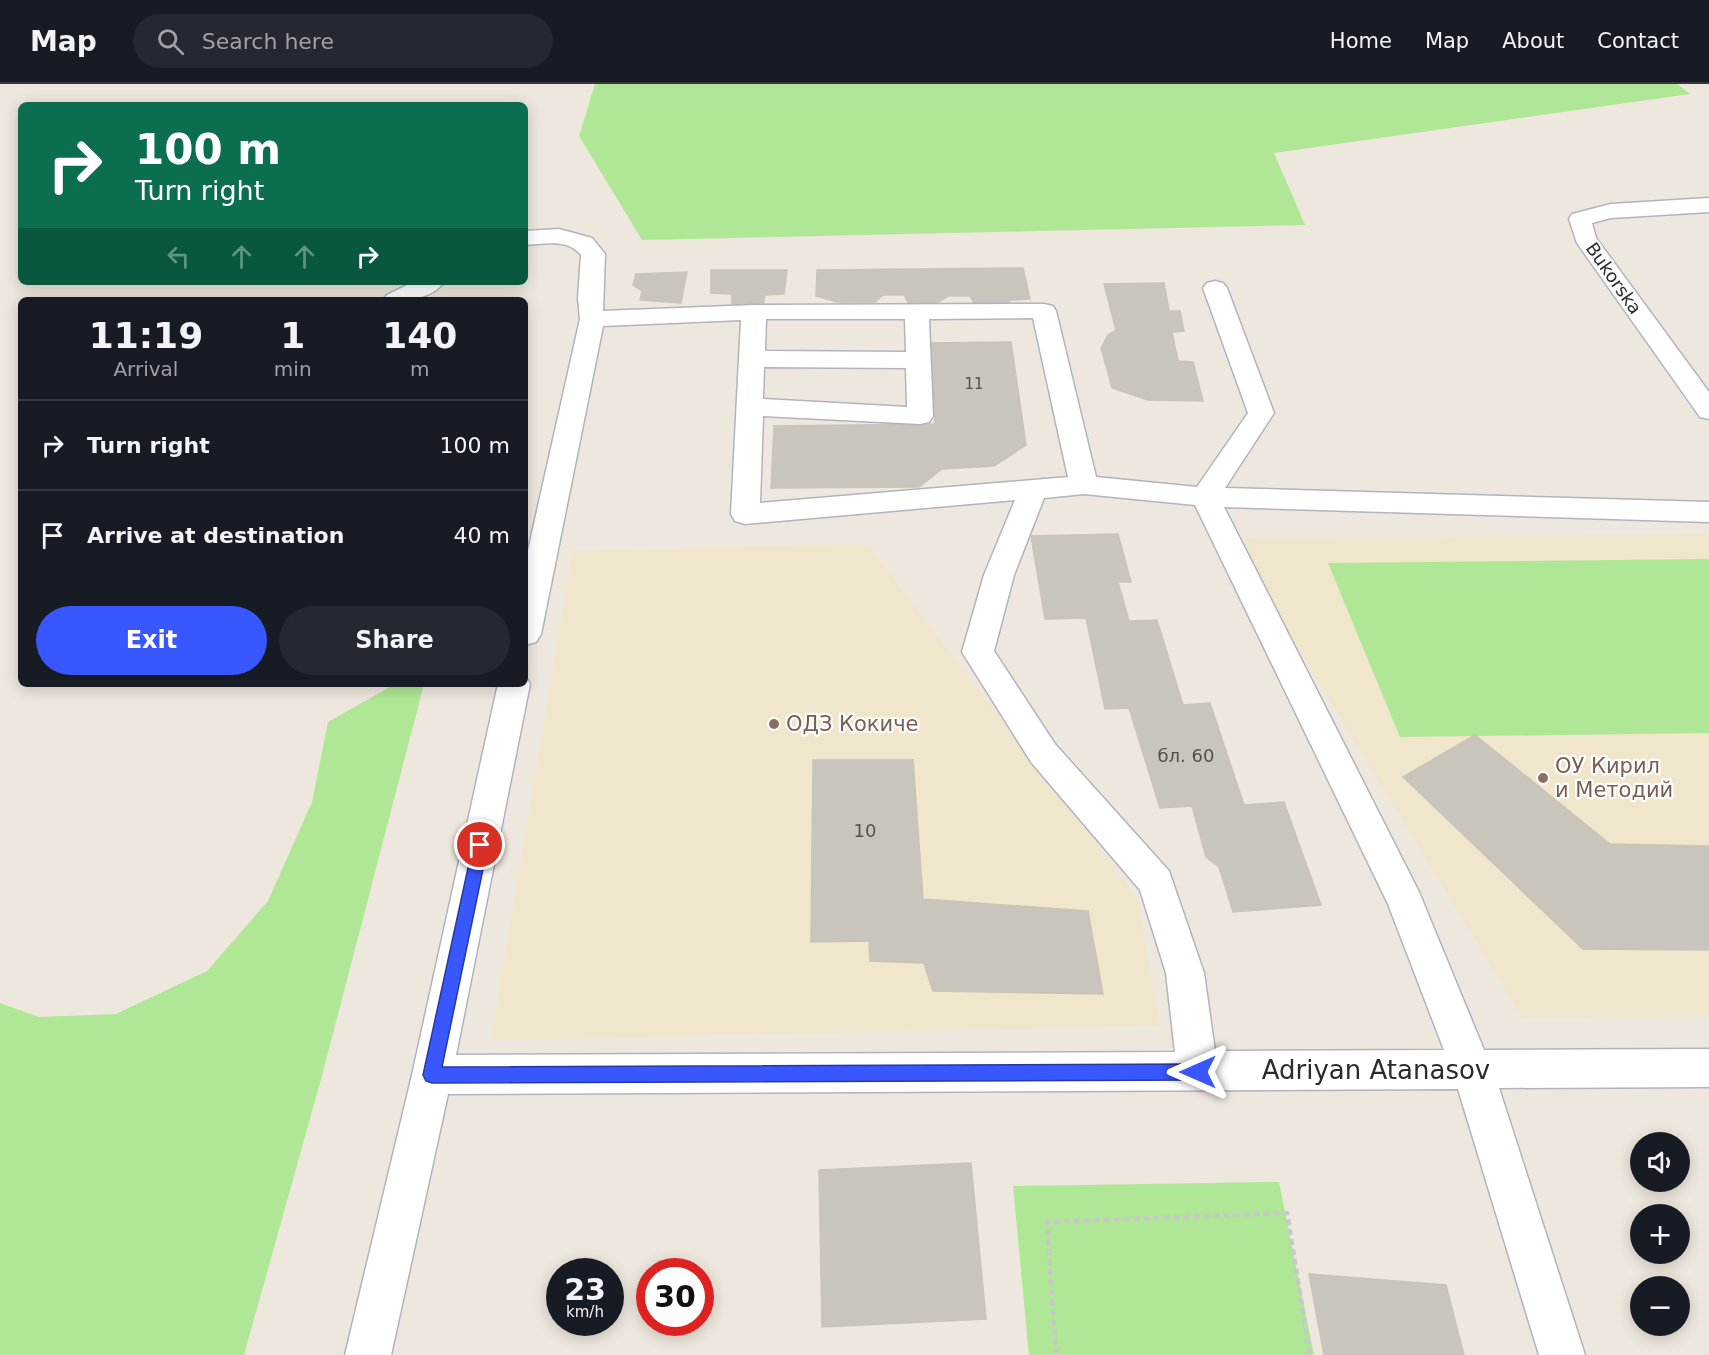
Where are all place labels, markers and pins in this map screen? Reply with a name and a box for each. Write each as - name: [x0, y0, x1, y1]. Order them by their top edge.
- place label: ОДЗ Кокиче: [786, 712, 919, 736]
- marker: ОДЗ Кокиче: [767, 717, 781, 731]
- place label: ОУ Кирил и Методий: [1555, 754, 1673, 802]
- marker: ОУ Кирил и Методий: [1536, 771, 1550, 785]
- pin: [454, 819, 505, 870]

